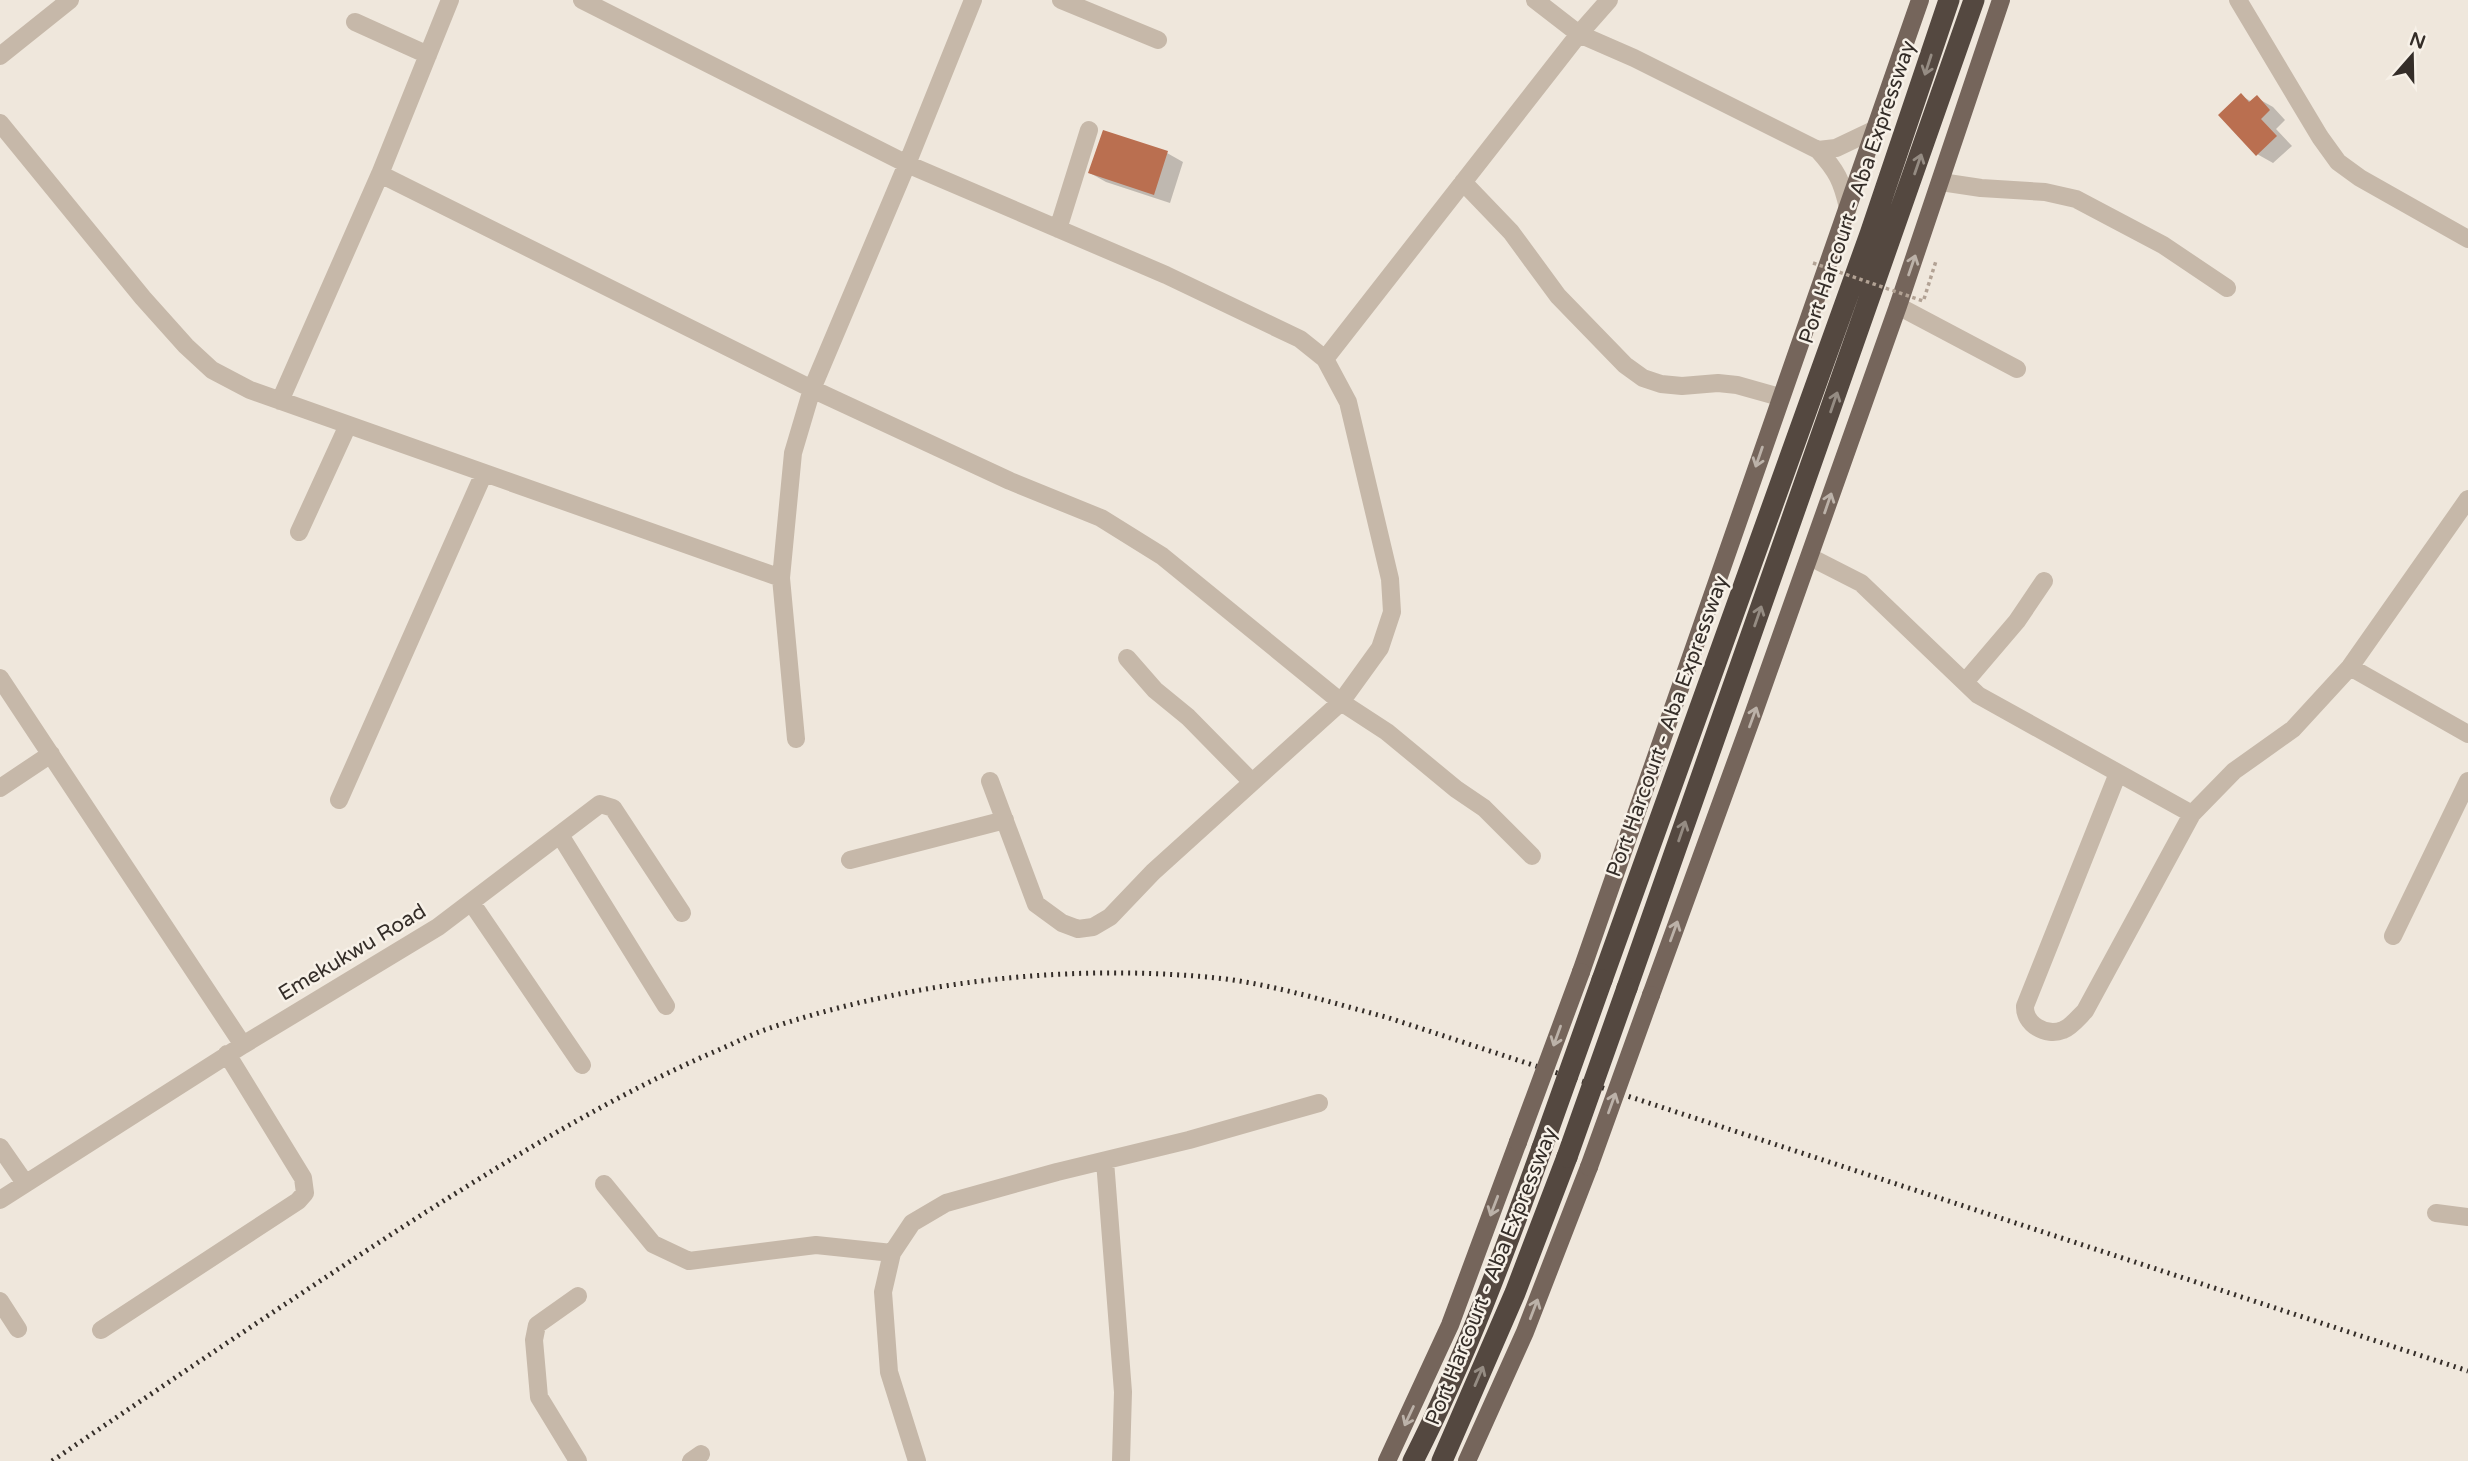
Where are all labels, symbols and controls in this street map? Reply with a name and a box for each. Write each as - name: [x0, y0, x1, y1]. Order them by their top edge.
- north arrow: [2377, 21, 2447, 91]
- text: N: [2407, 28, 2428, 54]
- street label: Port Harcourt - Aba Expressway: [1794, 37, 1921, 347]
- one-way arrow: [1920, 53, 1933, 75]
- one-way arrow: [1912, 154, 1925, 175]
- one-way arrow: [1907, 255, 1919, 277]
- one-way arrow: [1829, 391, 1841, 413]
- one-way arrow: [1752, 446, 1764, 468]
- one-way arrow: [1823, 493, 1836, 514]
- street label: Port Harcourt - Aba Expressway: [1601, 572, 1734, 880]
- one-way arrow: [1753, 606, 1765, 628]
- one-way arrow: [1747, 707, 1760, 729]
- one-way arrow: [1677, 820, 1689, 842]
- street label: Emekukwu Road: [274, 899, 431, 1006]
- one-way arrow: [1669, 921, 1682, 943]
- one-way arrow: [1550, 1024, 1563, 1046]
- one-way arrow: [1607, 1092, 1619, 1114]
- street label: Port Harcourt - Aba Expressway: [1420, 1124, 1563, 1429]
- one-way arrow: [1486, 1194, 1499, 1216]
- one-way arrow: [1528, 1298, 1541, 1320]
- one-way arrow: [1473, 1366, 1486, 1387]
- one-way arrow: [1401, 1406, 1414, 1427]

